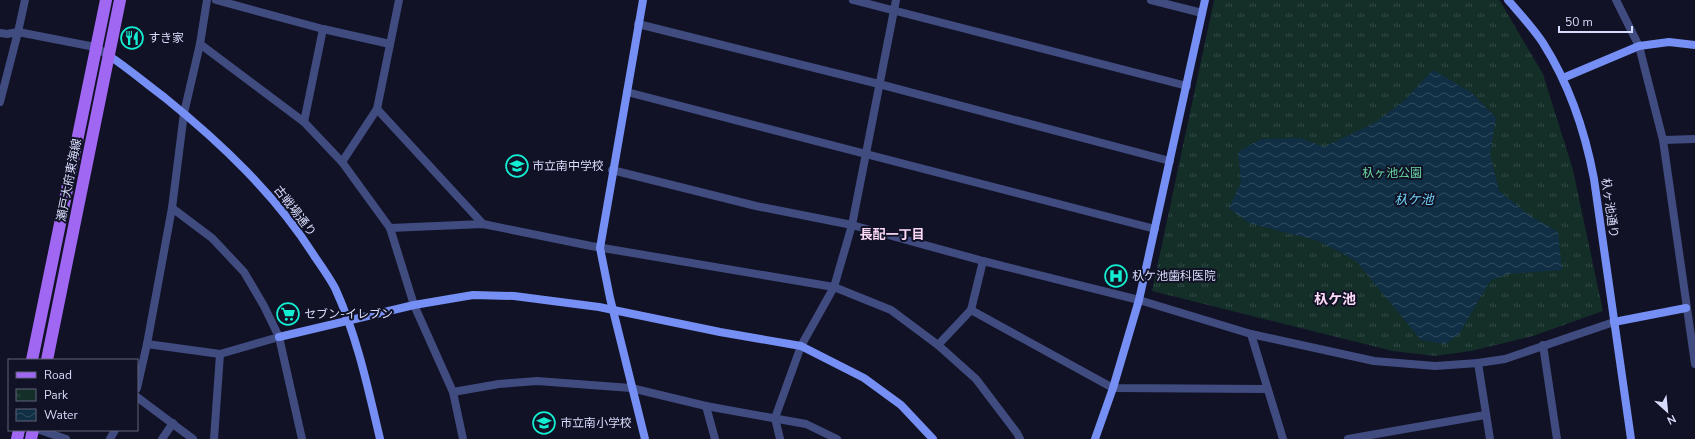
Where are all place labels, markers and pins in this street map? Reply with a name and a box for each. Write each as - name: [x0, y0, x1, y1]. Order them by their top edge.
- restaurant icon: すき家: [119, 25, 145, 51]
- place label: すき家: [148, 30, 184, 46]
- school or university icon: 市立南中学校: [504, 153, 530, 179]
- place label: 市立南中学校: [532, 158, 604, 174]
- hospital icon: 杁ケ池歯科医院: [1103, 263, 1129, 289]
- place label: 杁ケ池歯科医院: [1132, 268, 1216, 284]
- supermarket icon: セブン-イレブン: [275, 301, 301, 327]
- place label: セブン-イレブン: [304, 306, 393, 322]
- school or university icon: 市立南小学校: [531, 410, 557, 436]
- place label: 市立南小学校: [560, 415, 632, 431]

